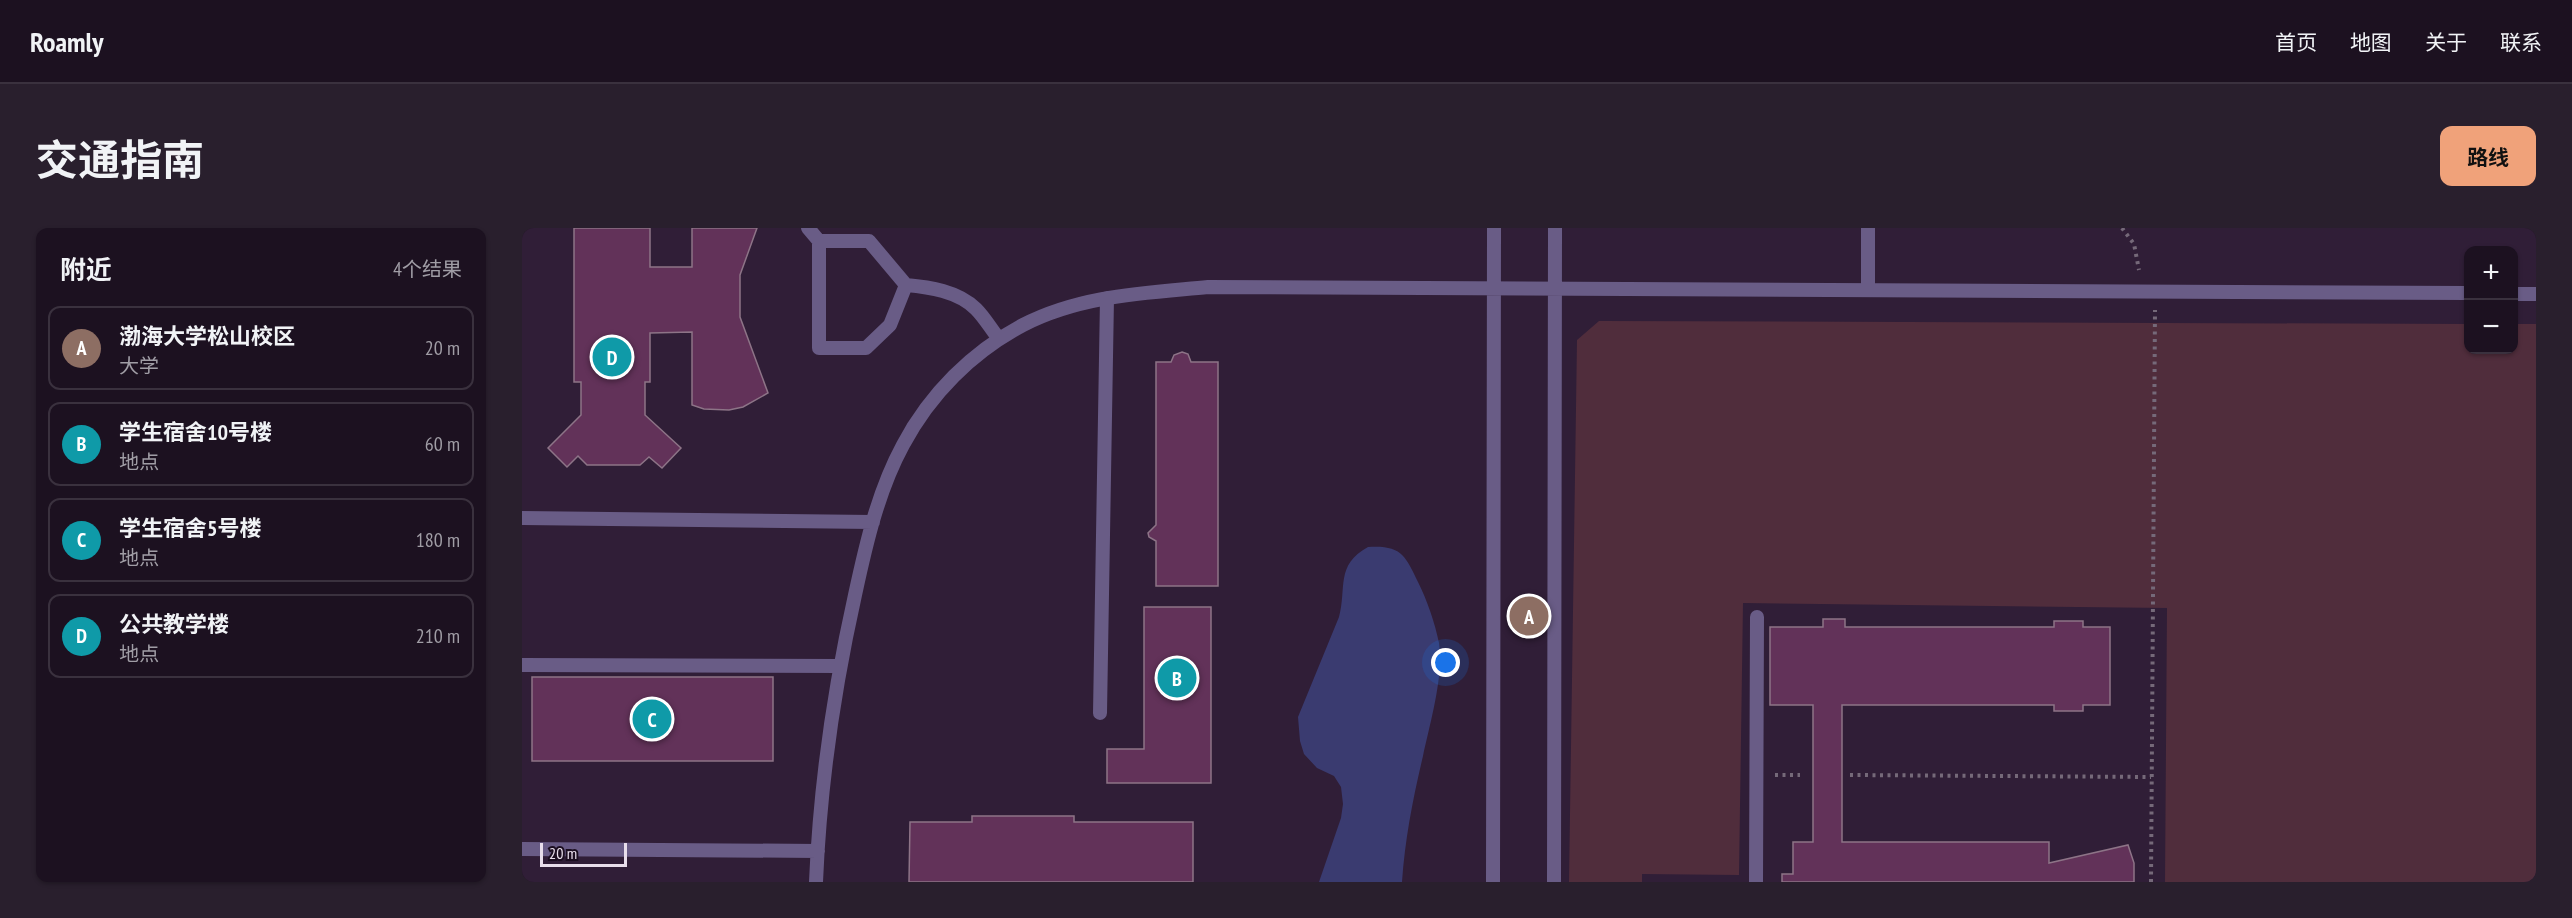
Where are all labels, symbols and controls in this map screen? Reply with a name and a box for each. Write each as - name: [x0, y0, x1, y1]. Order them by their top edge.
- text: Roamly: [30, 23, 104, 60]
- text: 首页: [2275, 29, 2317, 56]
- text: 地图: [2350, 29, 2392, 56]
- text: 关于: [2425, 29, 2467, 56]
- text: 联系: [2500, 29, 2542, 56]
- button: 路线: [2440, 126, 2536, 186]
- text: 交通指南: [36, 132, 204, 187]
- map controls: [2464, 246, 2518, 354]
- button: +: [2464, 246, 2518, 300]
- text: 附近: [60, 253, 112, 286]
- text: 4个结果: [393, 256, 462, 282]
- button: −: [2464, 300, 2518, 354]
- text: 渤海大学松山校区: [119, 322, 295, 350]
- pin: D: [592, 334, 632, 380]
- text: A: [76, 335, 87, 361]
- text: 20 m: [425, 335, 460, 361]
- text: 大学: [119, 353, 159, 379]
- text: 学生宿舍10号楼: [119, 418, 272, 446]
- text: B: [77, 431, 86, 457]
- text: 60 m: [425, 431, 460, 457]
- text: 地点: [119, 449, 159, 475]
- text: 学生宿舍5号楼: [119, 514, 262, 542]
- text: C: [77, 527, 86, 553]
- text: 180 m: [416, 527, 460, 553]
- text: 地点: [119, 545, 159, 571]
- pin: A: [1510, 594, 1548, 638]
- text: 公共教学楼: [119, 610, 229, 638]
- text: D: [76, 623, 87, 649]
- text: 210 m: [416, 623, 460, 649]
- text: 地点: [119, 641, 159, 667]
- your location: [1431, 648, 1460, 677]
- pin: B: [1158, 656, 1196, 700]
- pin: C: [632, 696, 672, 742]
- scale bar: [540, 840, 627, 868]
- text: 20 m: [549, 843, 577, 863]

